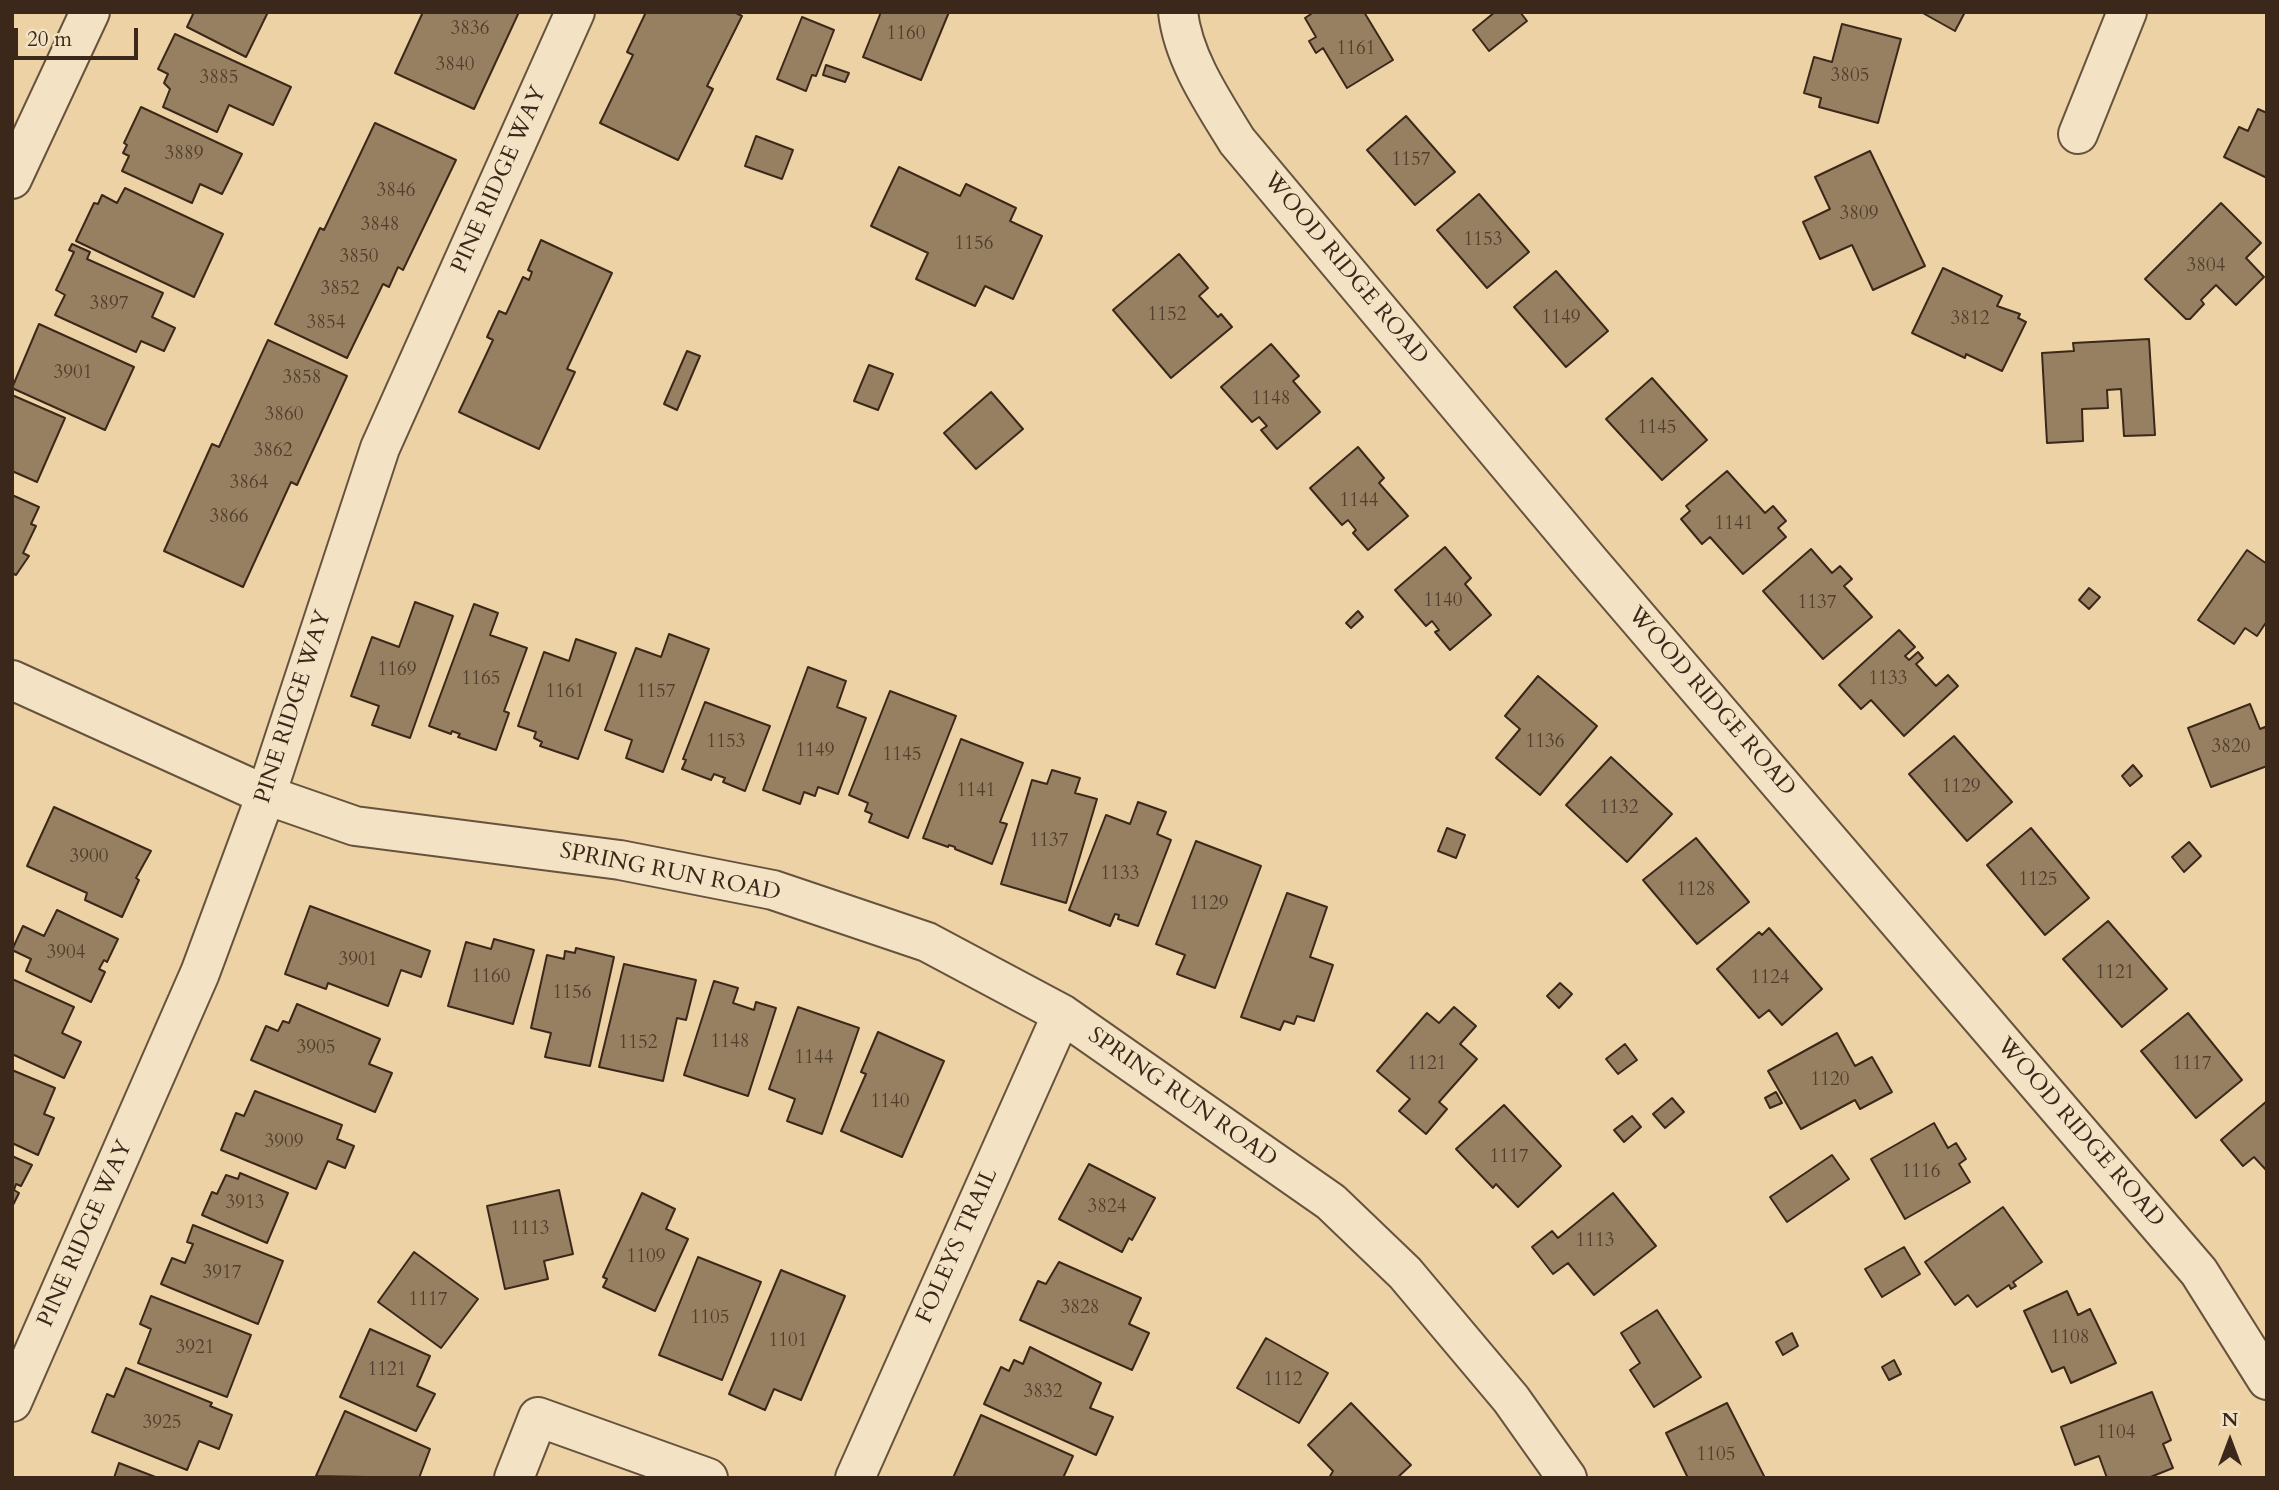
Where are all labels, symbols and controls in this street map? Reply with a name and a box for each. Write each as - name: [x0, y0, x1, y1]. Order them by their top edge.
- scale bar: [18, 14, 142, 58]
- house number: 3836: [451, 19, 489, 41]
- house number: 1160: [887, 24, 925, 46]
- text: 20 m: [27, 25, 72, 54]
- house number: 1161: [1337, 39, 1375, 61]
- house number: 3840: [436, 55, 474, 77]
- house number: 3805: [1831, 66, 1869, 88]
- house number: 3885: [200, 68, 238, 90]
- street label: PINE RIDGE WAY: [446, 82, 554, 278]
- house number: 3889: [165, 144, 203, 166]
- house number: 1157: [1392, 150, 1430, 172]
- street label: WOOD RIDGE ROAD: [1257, 167, 1433, 371]
- house number: 3846: [377, 181, 415, 203]
- house number: 3809: [1840, 204, 1878, 226]
- house number: 3848: [361, 215, 399, 237]
- house number: 1153: [1464, 230, 1502, 252]
- house number: 1156: [955, 234, 993, 256]
- house number: 3850: [340, 247, 378, 269]
- house number: 3804: [2187, 256, 2225, 278]
- house number: 3852: [321, 279, 359, 301]
- house number: 3897: [90, 294, 128, 316]
- house number: 1152: [1148, 305, 1186, 327]
- house number: 1149: [1542, 308, 1580, 330]
- house number: 3812: [1951, 309, 1989, 331]
- house number: 3854: [307, 313, 345, 335]
- house number: 3901: [54, 363, 92, 385]
- house number: 3858: [283, 368, 321, 390]
- house number: 1148: [1252, 389, 1290, 411]
- house number: 3860: [265, 405, 303, 427]
- house number: 1145: [1638, 418, 1676, 440]
- house number: 3862: [254, 441, 292, 463]
- house number: 3864: [230, 473, 268, 495]
- house number: 1144: [1340, 491, 1378, 513]
- house number: 3866: [210, 507, 248, 529]
- house number: 1141: [1715, 514, 1753, 536]
- house number: 1140: [1424, 591, 1462, 613]
- house number: 1137: [1798, 593, 1836, 615]
- street label: WOOD RIDGE ROAD: [1621, 602, 1801, 802]
- street label: PINE RIDGE WAY: [250, 607, 338, 807]
- house number: 1169: [378, 660, 416, 682]
- house number: 1165: [462, 669, 500, 691]
- house number: 1133: [1869, 669, 1907, 691]
- house number: 1161: [546, 682, 584, 704]
- house number: 1157: [637, 682, 675, 704]
- house number: 1153: [707, 732, 745, 754]
- house number: 1136: [1526, 732, 1564, 754]
- house number: 3820: [2212, 737, 2250, 759]
- house number: 1149: [796, 741, 834, 763]
- house number: 1145: [883, 745, 921, 767]
- house number: 1129: [1942, 777, 1980, 799]
- house number: 1141: [957, 781, 995, 803]
- house number: 1132: [1600, 798, 1638, 820]
- house number: 1137: [1030, 831, 1068, 853]
- street label: SPRING RUN ROAD: [557, 838, 783, 908]
- house number: 3900: [70, 847, 108, 869]
- house number: 1133: [1101, 864, 1139, 886]
- house number: 1125: [2019, 870, 2057, 892]
- house number: 1128: [1677, 880, 1715, 902]
- house number: 1129: [1190, 894, 1228, 916]
- house number: 3904: [47, 943, 85, 965]
- house number: 3901: [339, 950, 377, 972]
- house number: 1121: [2096, 963, 2134, 985]
- house number: 1160: [472, 967, 510, 989]
- house number: 1124: [1751, 968, 1789, 990]
- house number: 1156: [553, 983, 591, 1005]
- street label: SPRING RUN ROAD: [1082, 1022, 1282, 1174]
- house number: 1148: [711, 1032, 749, 1054]
- house number: 1152: [619, 1033, 657, 1055]
- street label: WOOD RIDGE ROAD: [1990, 1033, 2170, 1233]
- house number: 3905: [297, 1038, 335, 1060]
- house number: 1144: [795, 1048, 833, 1070]
- house number: 1121: [1408, 1054, 1446, 1076]
- house number: 1117: [2173, 1054, 2211, 1076]
- house number: 1120: [1811, 1070, 1849, 1092]
- house number: 1140: [871, 1092, 909, 1114]
- house number: 3909: [265, 1132, 303, 1154]
- street label: PINE RIDGE WAY: [32, 1136, 140, 1332]
- house number: 1117: [1490, 1147, 1528, 1169]
- house number: 1116: [1902, 1162, 1940, 1184]
- street label: FOLEYS TRAIL: [911, 1164, 1005, 1328]
- house number: 3913: [226, 1193, 264, 1215]
- house number: 3824: [1088, 1197, 1126, 1219]
- house number: 1113: [511, 1219, 549, 1241]
- house number: 1113: [1576, 1231, 1614, 1253]
- house number: 1109: [627, 1247, 665, 1269]
- house number: 3917: [203, 1263, 241, 1285]
- house number: 1117: [409, 1290, 447, 1312]
- house number: 3828: [1061, 1298, 1099, 1320]
- house number: 1105: [691, 1308, 729, 1330]
- house number: 1108: [2051, 1328, 2089, 1350]
- house number: 1101: [769, 1331, 807, 1353]
- house number: 3921: [176, 1338, 214, 1360]
- house number: 1121: [368, 1360, 406, 1382]
- house number: 1112: [1264, 1370, 1302, 1392]
- house number: 3832: [1024, 1382, 1062, 1404]
- north arrow: [2195, 1406, 2265, 1476]
- text: N: [2222, 1407, 2238, 1433]
- house number: 3925: [143, 1413, 181, 1435]
- house number: 1104: [2097, 1423, 2135, 1445]
- house number: 1105: [1697, 1445, 1735, 1467]

